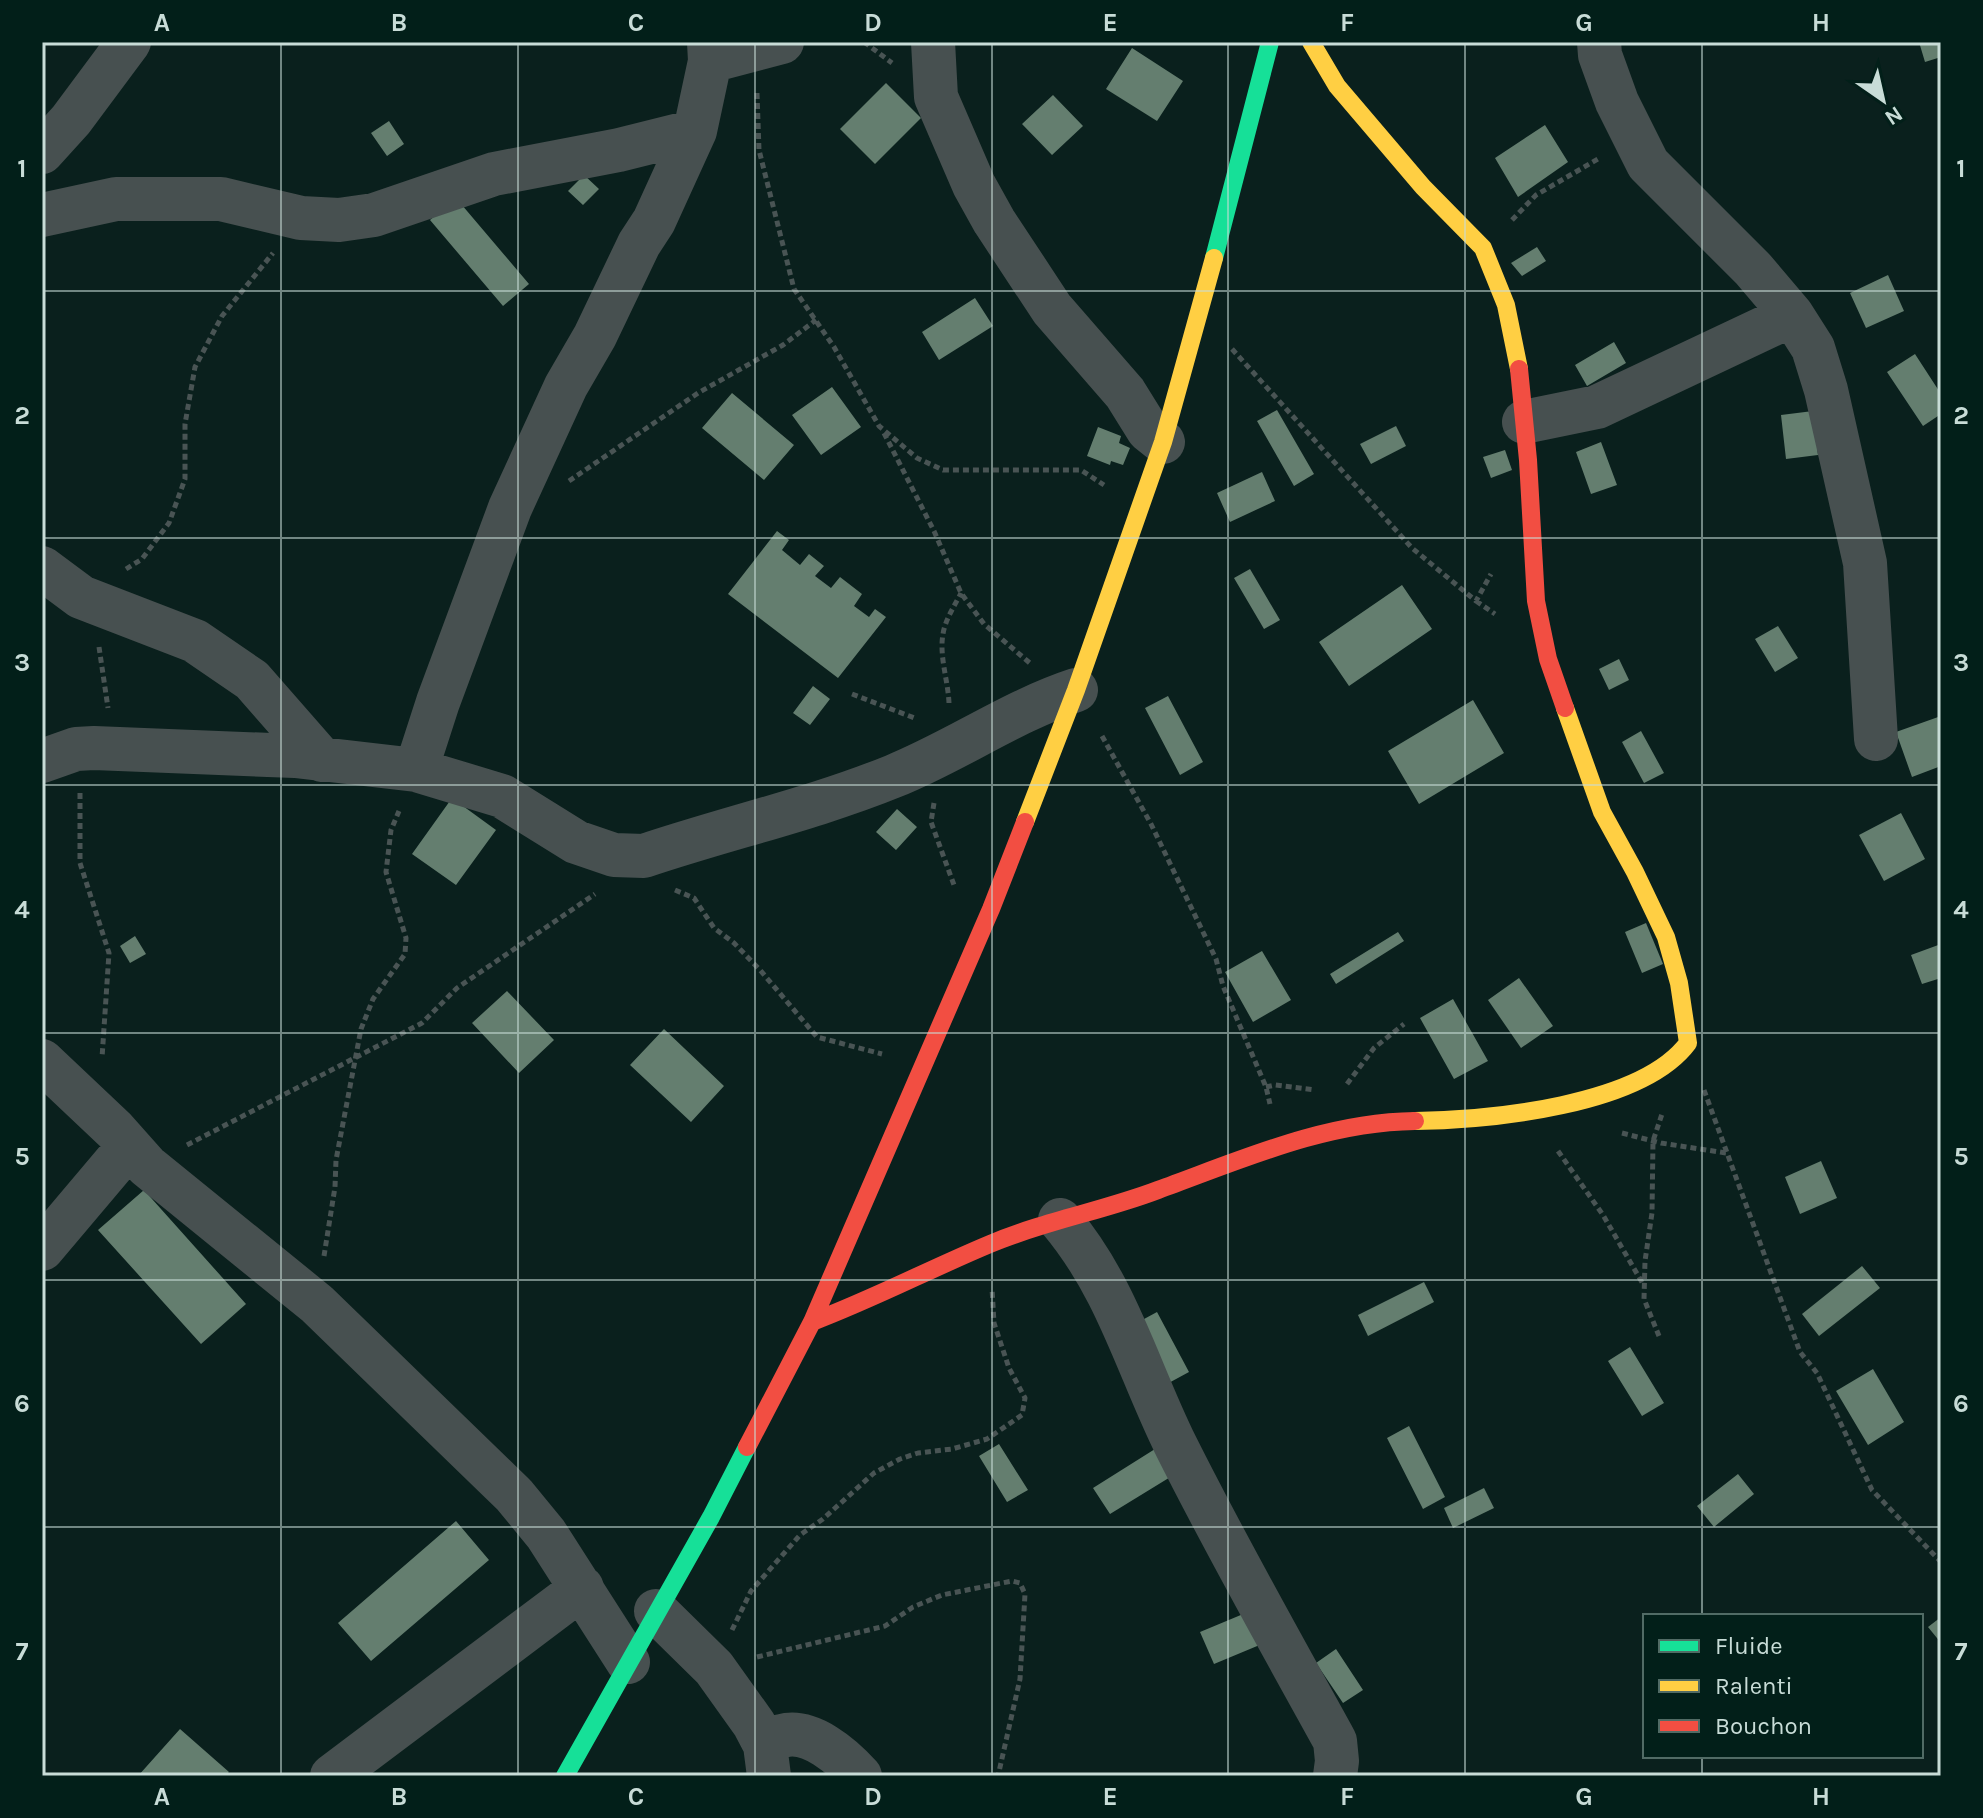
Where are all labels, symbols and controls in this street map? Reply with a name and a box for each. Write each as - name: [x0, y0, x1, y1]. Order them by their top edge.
- text: A: [154, 7, 170, 38]
- text: B: [391, 7, 407, 38]
- text: C: [628, 7, 644, 38]
- text: D: [864, 7, 882, 38]
- text: E: [1102, 7, 1118, 38]
- text: F: [1340, 7, 1354, 38]
- text: G: [1575, 7, 1593, 38]
- text: H: [1812, 7, 1830, 38]
- north arrow: [1843, 60, 1923, 140]
- text: N: [1880, 101, 1907, 131]
- text: 1: [17, 153, 27, 184]
- text: 1: [1956, 153, 1966, 184]
- text: 2: [14, 400, 30, 431]
- text: 2: [1953, 400, 1969, 431]
- text: 3: [14, 647, 30, 678]
- text: 3: [1953, 647, 1969, 678]
- text: 4: [14, 894, 30, 925]
- text: 4: [1953, 894, 1969, 925]
- text: 5: [14, 1141, 30, 1172]
- text: 5: [1953, 1141, 1969, 1172]
- text: 6: [14, 1388, 30, 1419]
- text: 6: [1953, 1388, 1969, 1419]
- legend: [1643, 1614, 1923, 1758]
- text: Fluide: [1715, 1632, 1783, 1660]
- text: 7: [16, 1636, 29, 1667]
- text: 7: [1955, 1636, 1968, 1667]
- text: Ralenti: [1715, 1672, 1793, 1700]
- text: Bouchon: [1715, 1712, 1812, 1740]
- text: A: [154, 1781, 170, 1812]
- text: B: [391, 1781, 407, 1812]
- text: C: [628, 1781, 644, 1812]
- text: D: [864, 1781, 882, 1812]
- text: E: [1102, 1781, 1118, 1812]
- text: F: [1340, 1781, 1354, 1812]
- text: G: [1575, 1781, 1593, 1812]
- text: H: [1812, 1781, 1830, 1812]

